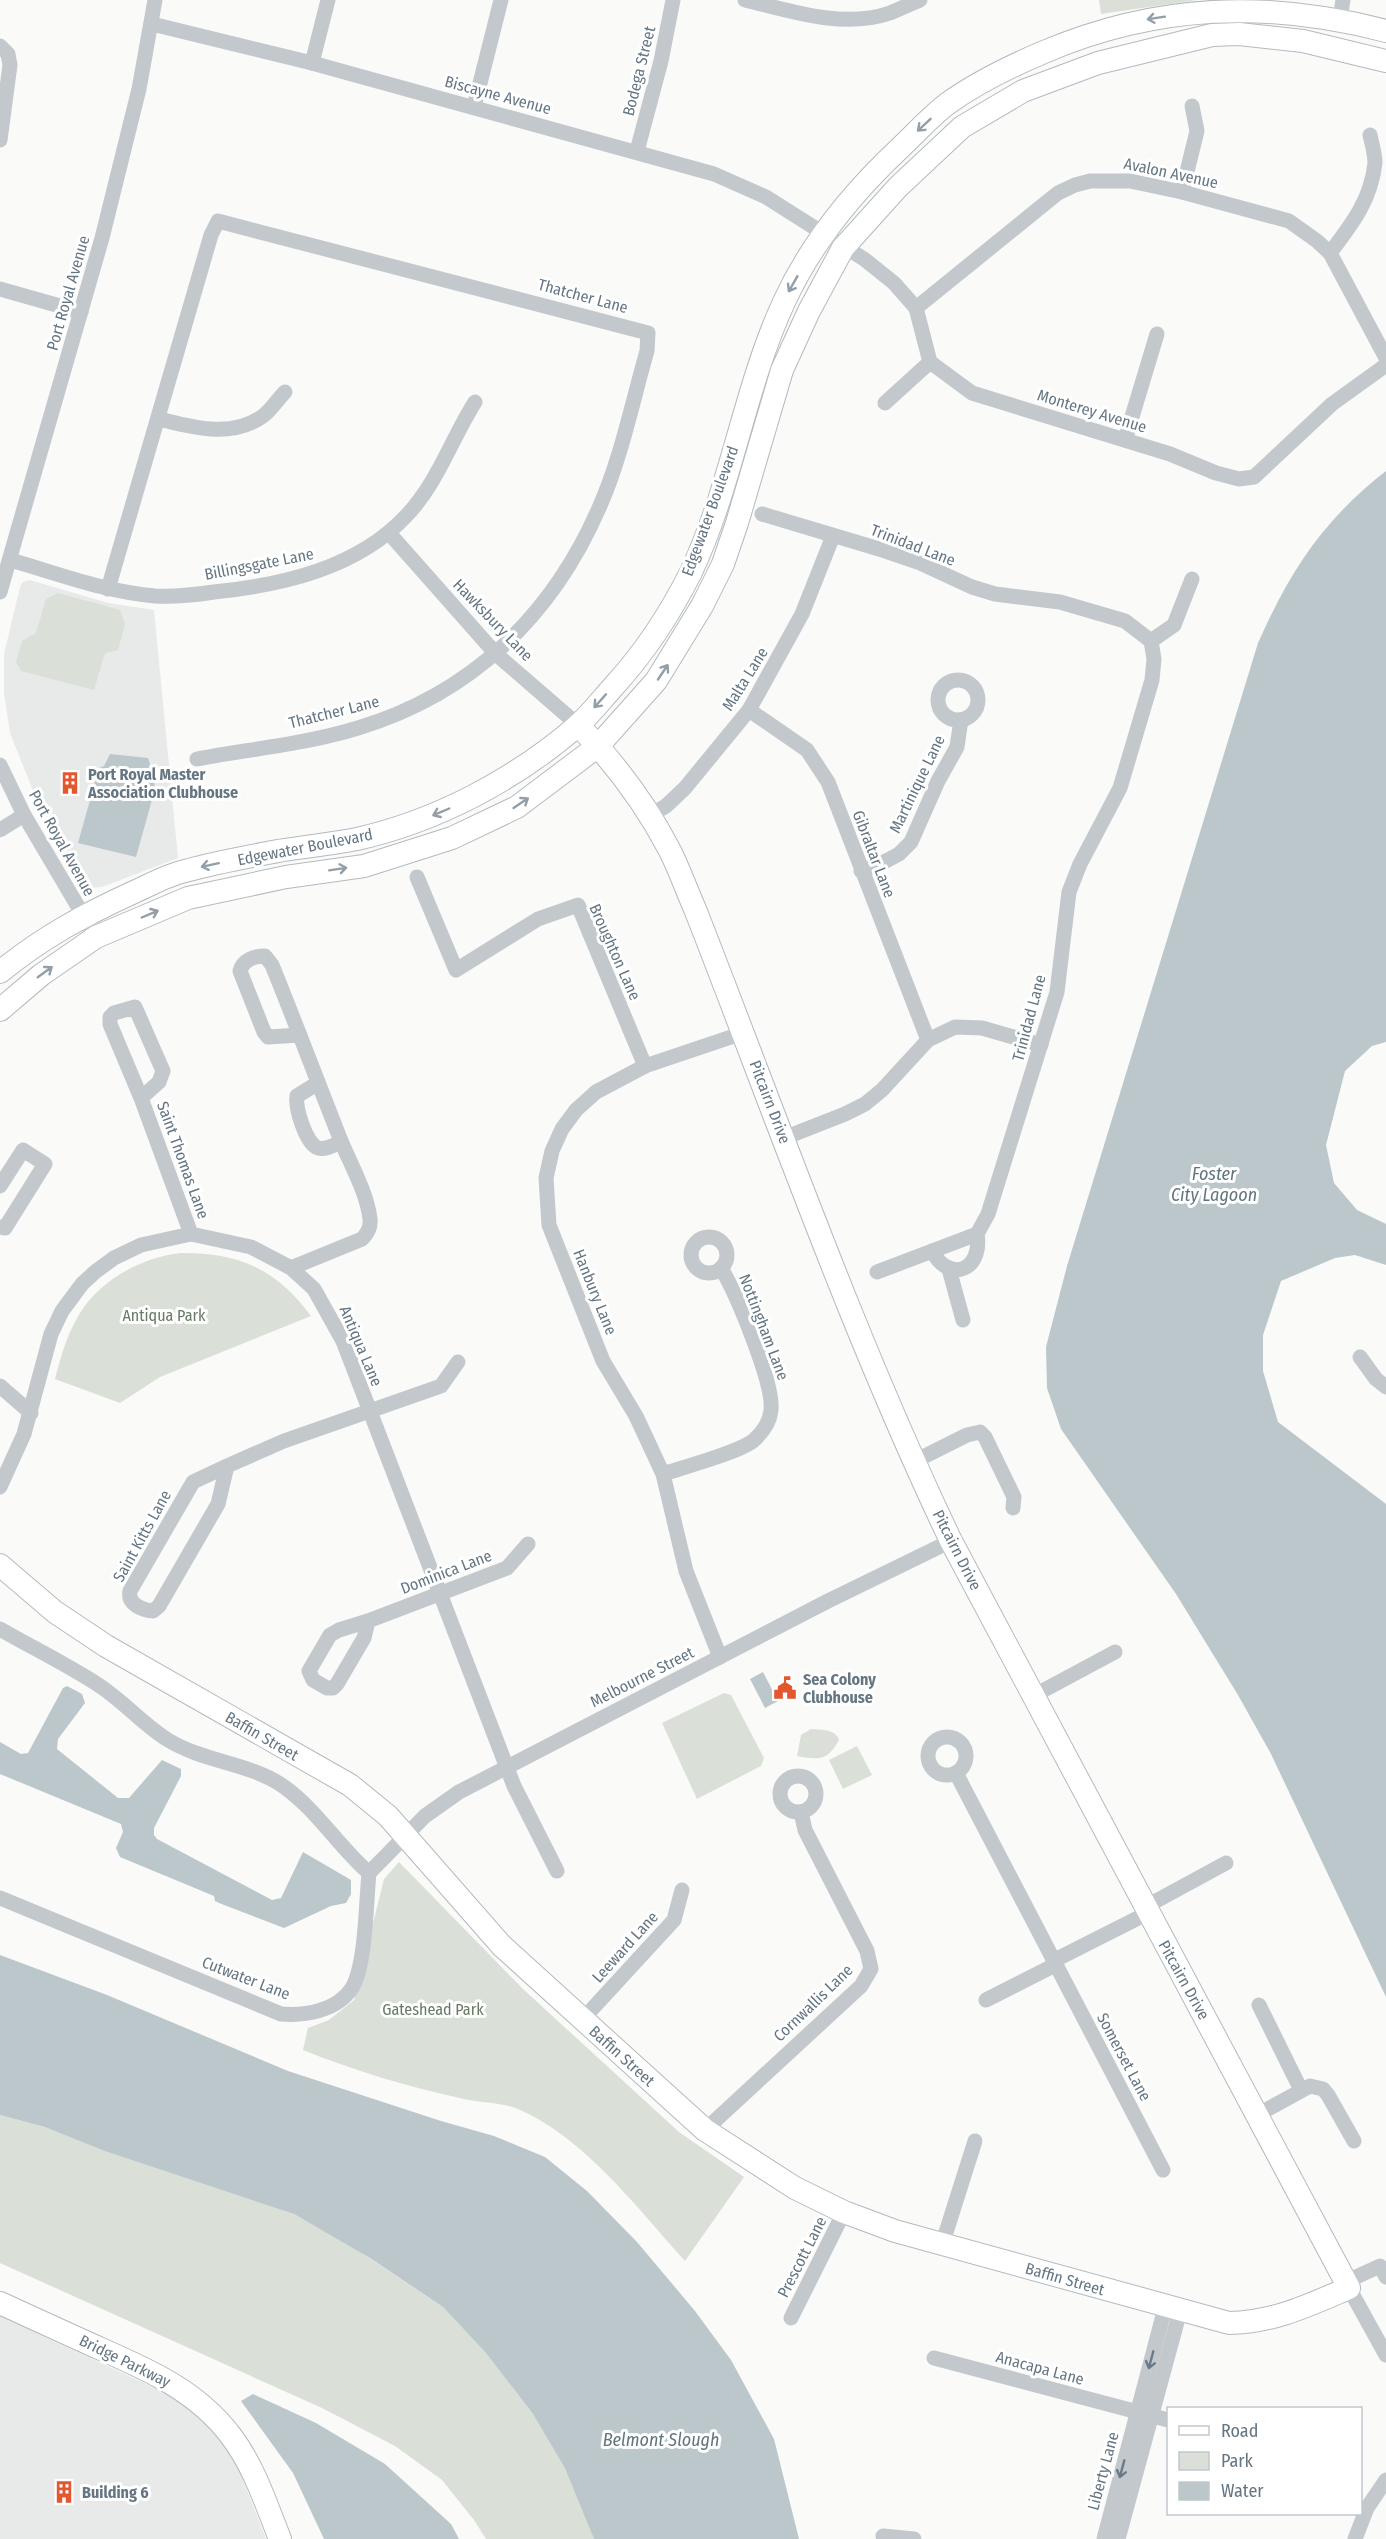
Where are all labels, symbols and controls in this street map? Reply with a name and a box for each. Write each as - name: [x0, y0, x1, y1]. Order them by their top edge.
- one-way arrow: [1147, 12, 1167, 23]
- street label: Bodega Street: [619, 23, 660, 118]
- street label: Biscayne Avenue: [443, 72, 553, 118]
- one-way arrow: [917, 118, 932, 132]
- street label: Avalon Avenue: [1122, 154, 1220, 192]
- street label: Port Royal Avenue: [43, 233, 93, 353]
- street label: Thatcher Lane: [536, 275, 630, 317]
- one-way arrow: [787, 275, 799, 292]
- street label: Monterey Avenue: [1035, 385, 1149, 437]
- street label: Edgewater Boulevard: [678, 443, 742, 579]
- street label: Trinidad Lane: [868, 520, 958, 570]
- street label: Billingsgate Lane: [203, 544, 315, 584]
- street label: Hawksbury Lane: [449, 575, 537, 665]
- street label: Malta Lane: [718, 644, 772, 714]
- one-way arrow: [656, 663, 669, 680]
- street label: Thatcher Lane: [287, 692, 381, 732]
- one-way arrow: [593, 694, 607, 709]
- street label: Martinique Lane: [885, 732, 949, 836]
- place label: Port Royal Master Association Clubhouse: [87, 765, 238, 802]
- building icon: Port Royal Master Association Clubhouse: [57, 770, 83, 796]
- street label: Port Royal Avenue: [25, 787, 99, 899]
- one-way arrow: [512, 797, 529, 810]
- one-way arrow: [432, 807, 450, 818]
- street label: Gibraltar Lane: [849, 808, 899, 901]
- street label: Edgewater Boulevard: [236, 825, 374, 869]
- one-way arrow: [201, 860, 221, 871]
- one-way arrow: [328, 864, 348, 875]
- street label: Broughton Lane: [585, 901, 645, 1003]
- one-way arrow: [140, 908, 158, 919]
- one-way arrow: [36, 966, 52, 978]
- street label: Trinidad Lane: [1008, 973, 1050, 1063]
- street label: Pitcairn Drive: [745, 1058, 795, 1146]
- street label: Saint Thomas Lane: [153, 1099, 213, 1221]
- water label: Foster City Lagoon: [1171, 1163, 1257, 1206]
- street label: Hanbury Lane: [569, 1246, 621, 1338]
- street label: Nottingham Lane: [735, 1271, 793, 1383]
- street label: Antiqua Lane: [335, 1303, 387, 1389]
- park label: Antiqua Park: [122, 1306, 206, 1325]
- street label: Saint Kitts Lane: [109, 1487, 175, 1585]
- street label: Pitcairn Drive: [929, 1507, 985, 1593]
- street label: Dominica Lane: [398, 1546, 494, 1598]
- street label: Melbourne Street: [587, 1642, 698, 1711]
- place label: Sea Colony Clubhouse: [803, 1670, 876, 1707]
- public building icon: Sea Colony Clubhouse: [772, 1675, 798, 1701]
- street label: Baffin Street: [222, 1707, 303, 1765]
- street label: Leeward Lane: [588, 1907, 662, 1987]
- street label: Pitcairn Drive: [1154, 1937, 1214, 2023]
- street label: Cutwater Lane: [199, 1952, 293, 2004]
- street label: Cornwallis Lane: [770, 1961, 857, 2045]
- park label: Gateshead Park: [382, 2000, 484, 2019]
- street label: Somerset Lane: [1093, 2010, 1155, 2104]
- street label: Baffin Street: [585, 2022, 659, 2091]
- street label: Prescott Lane: [773, 2213, 831, 2301]
- street label: Baffin Street: [1023, 2259, 1107, 2300]
- street label: Bridge Parkway: [76, 2331, 175, 2392]
- street label: Anacapa Lane: [994, 2347, 1086, 2389]
- one-way arrow: [1145, 2350, 1156, 2369]
- legend: [1167, 2407, 1362, 2515]
- text: Road: [1221, 2420, 1258, 2442]
- water label: Belmont Slough: [603, 2429, 719, 2451]
- street label: Liberty Lane: [1083, 2430, 1123, 2512]
- text: Park: [1221, 2450, 1254, 2472]
- one-way arrow: [1116, 2459, 1128, 2478]
- building icon: Building 6: [51, 2479, 77, 2505]
- text: Water: [1221, 2480, 1264, 2502]
- place label: Building 6: [82, 2483, 149, 2502]

